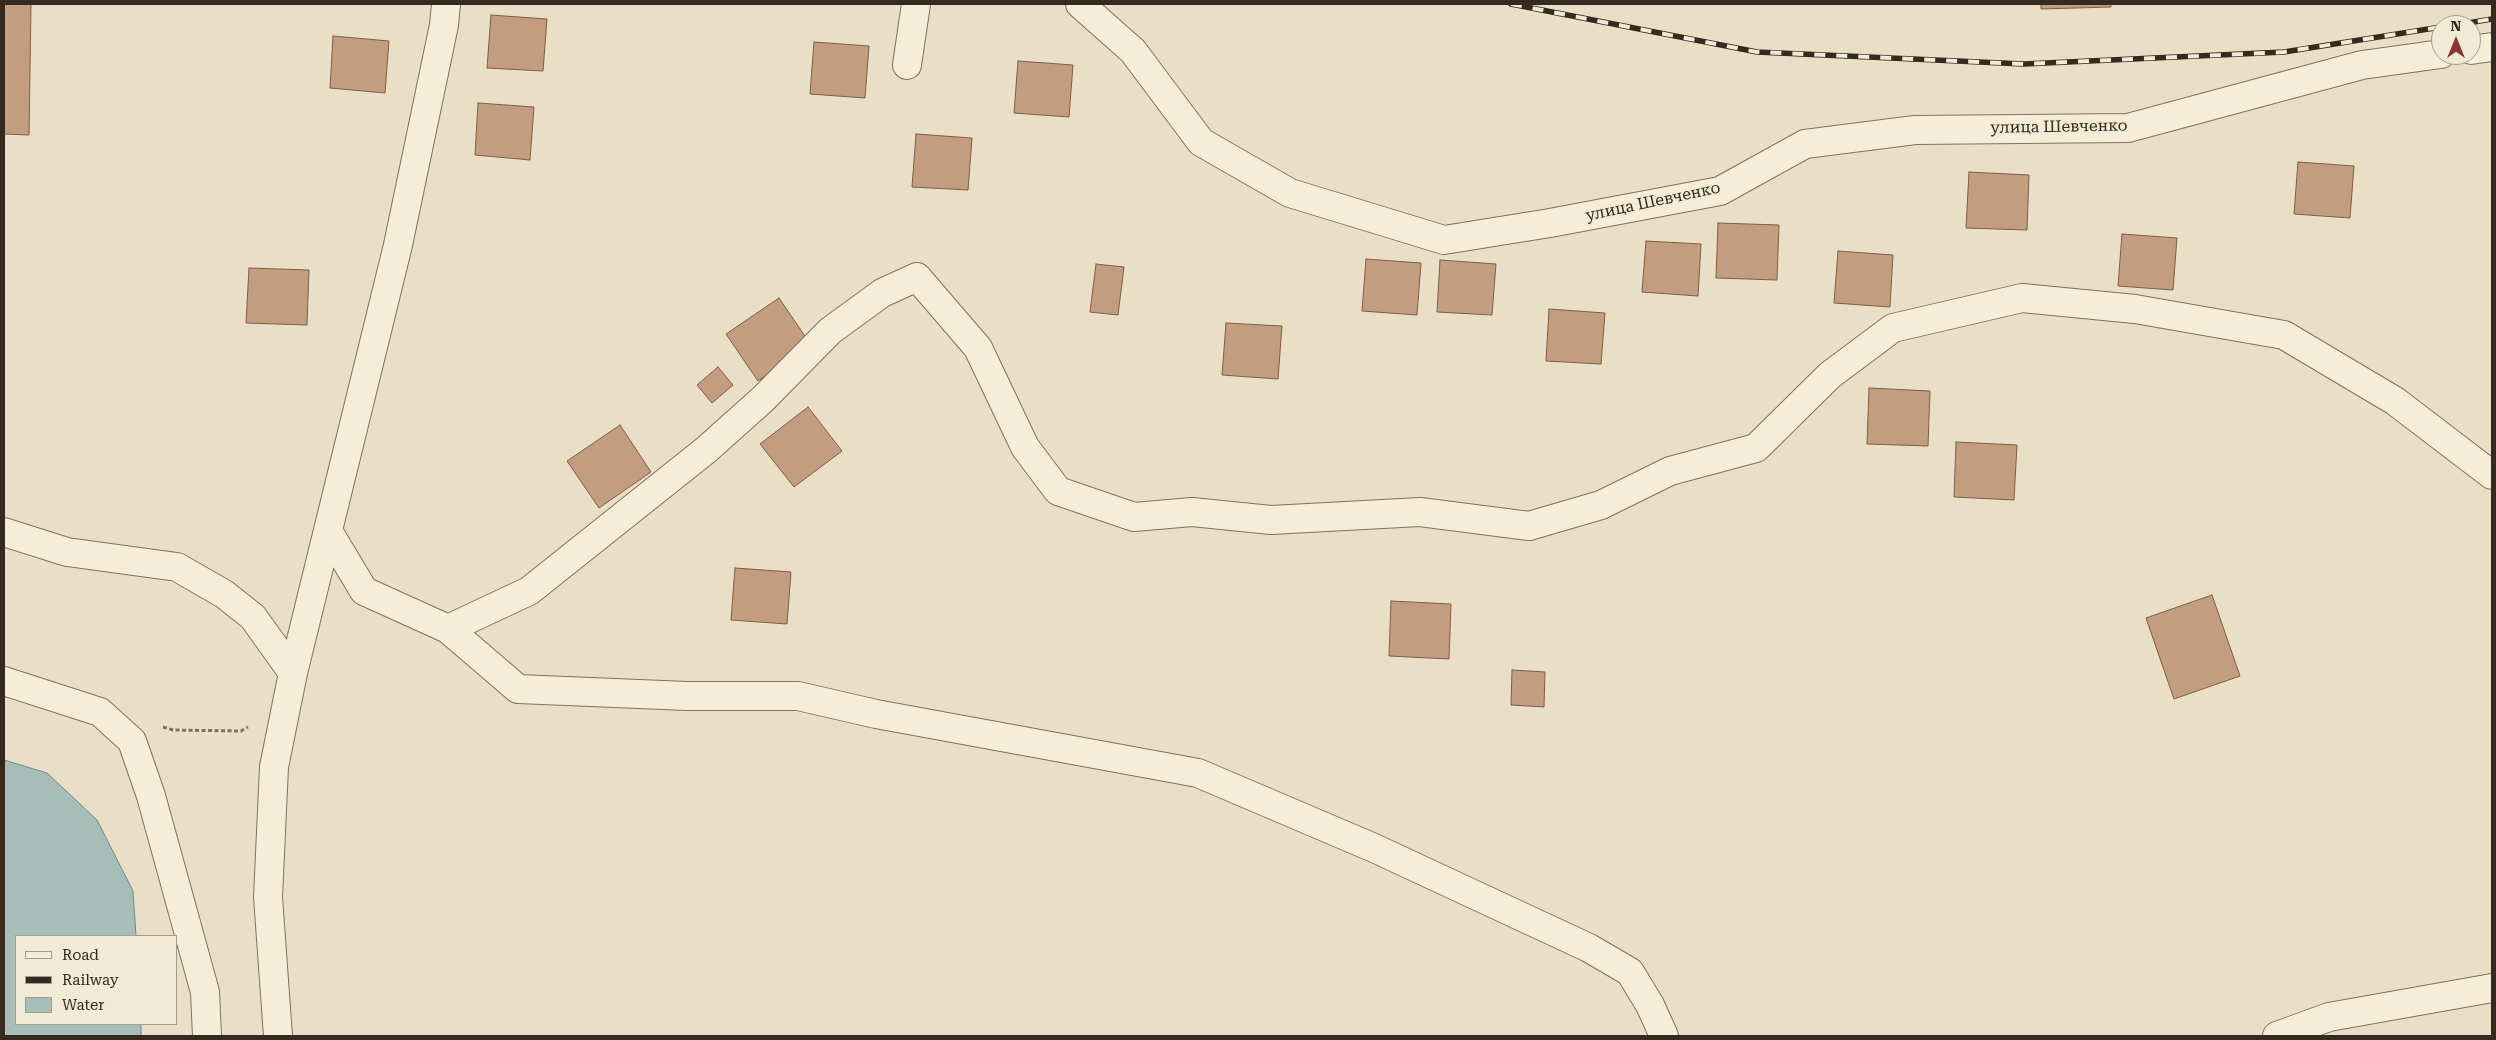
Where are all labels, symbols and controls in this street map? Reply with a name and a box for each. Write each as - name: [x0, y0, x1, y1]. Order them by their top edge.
- north arrow: [2431, 15, 2481, 65]
- text: N: [2451, 18, 2461, 34]
- street label: улица Шевченко: [1990, 116, 2128, 138]
- street label: улица Шевченко: [1584, 178, 1722, 226]
- legend: [15, 935, 178, 1025]
- text: Road: [62, 946, 99, 964]
- text: Railway: [62, 971, 119, 989]
- text: Water: [62, 996, 104, 1014]

